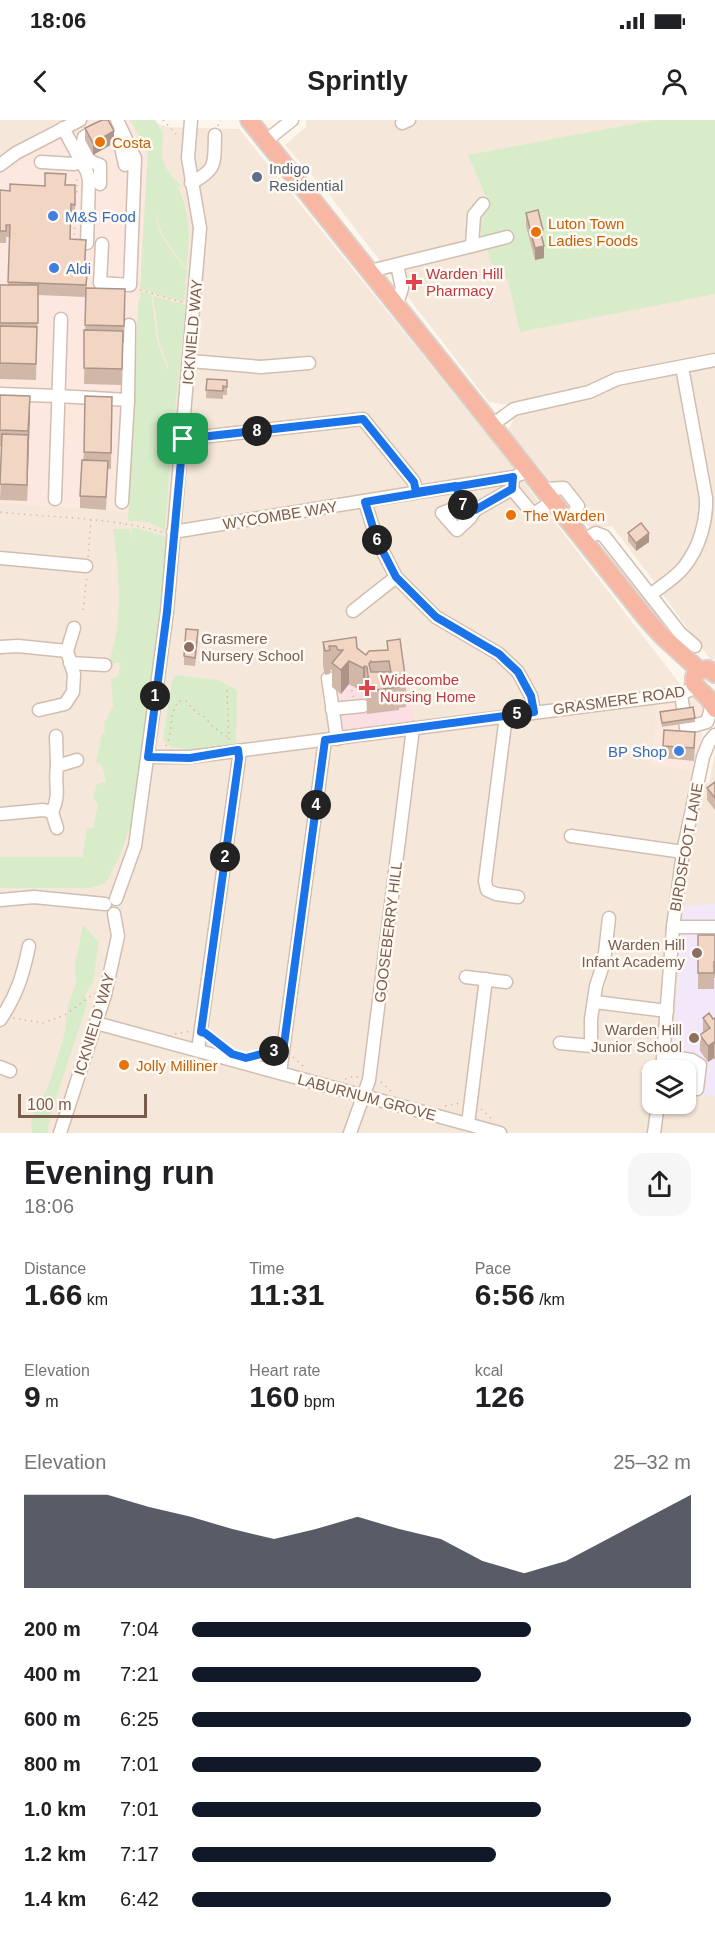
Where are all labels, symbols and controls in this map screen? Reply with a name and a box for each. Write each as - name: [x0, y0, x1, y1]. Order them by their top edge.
- text: 18:06: [30, 8, 86, 33]
- icon: back: [24, 65, 57, 98]
- icon: person: [658, 65, 691, 98]
- text: Sprintly: [307, 66, 408, 96]
- place label: Costa: [112, 134, 152, 151]
- marker: Costa: [93, 135, 107, 149]
- place label: Indigo Residential: [269, 160, 343, 194]
- marker: Indigo Residential: [250, 170, 264, 184]
- place label: M&S Food: [65, 208, 136, 225]
- marker: M&S Food: [46, 209, 60, 223]
- place label: Luton Town Ladies Foods: [548, 215, 638, 249]
- marker: Luton Town Ladies Foods: [529, 225, 543, 239]
- place label: Aldi: [66, 260, 91, 277]
- marker: Aldi: [47, 261, 61, 275]
- place label: Warden Hill Pharmacy: [426, 265, 503, 299]
- marker: Warden Hill Pharmacy: [407, 275, 421, 289]
- street label: ICKNIELD WAY: [179, 279, 205, 385]
- pin: [157, 413, 208, 464]
- pin: 8: [242, 416, 272, 446]
- icon: arrive: [166, 422, 199, 455]
- text: 8: [253, 422, 261, 439]
- pin: 7: [448, 490, 478, 520]
- text: 7: [459, 496, 467, 513]
- street label: WYCOMBE WAY: [221, 498, 339, 532]
- place label: The Warden: [523, 507, 605, 524]
- marker: The Warden: [504, 508, 518, 522]
- pin: 6: [362, 525, 392, 555]
- text: 6: [373, 531, 381, 548]
- place label: Grasmere Nursery School: [201, 630, 304, 664]
- marker: Grasmere Nursery School: [182, 640, 196, 654]
- place label: Widecombe Nursing Home: [380, 671, 476, 705]
- marker: Widecombe Nursing Home: [358, 679, 376, 697]
- pin: 1: [140, 681, 170, 711]
- street label: GRASMERE ROAD: [552, 682, 686, 718]
- text: 1: [151, 687, 159, 704]
- pin: 5: [502, 699, 532, 729]
- text: 5: [513, 705, 521, 722]
- place label: BP Shop: [608, 743, 667, 760]
- marker: BP Shop: [672, 744, 686, 758]
- street label: BIRDSFOOT LANE: [666, 781, 706, 913]
- pin: 4: [301, 790, 331, 820]
- text: 4: [312, 796, 320, 813]
- pin: 2: [210, 842, 240, 872]
- text: 2: [221, 848, 229, 865]
- street label: GOOSEBERRY HILL: [371, 860, 405, 1004]
- place label: Warden Hill Infant Academy: [582, 936, 685, 970]
- marker: Warden Hill Infant Academy: [690, 946, 704, 960]
- street label: ICKNIELD WAY: [70, 971, 118, 1077]
- place label: Warden Hill Junior School: [591, 1021, 682, 1055]
- marker: Warden Hill Junior School: [687, 1031, 701, 1045]
- pin: 3: [259, 1036, 289, 1066]
- text: 3: [270, 1042, 278, 1059]
- place label: Jolly Milliner: [136, 1057, 218, 1074]
- marker: Jolly Milliner: [117, 1058, 131, 1072]
- map controls: [642, 1060, 696, 1114]
- button: layers: [642, 1060, 696, 1114]
- street label: LABURNUM GROVE: [296, 1070, 438, 1124]
- scale bar: [18, 1091, 147, 1118]
- text: 100 m: [27, 1096, 71, 1113]
- button: share: [628, 1153, 691, 1216]
- text: Evening run: [24, 1154, 215, 1191]
- text: 18:06: [24, 1195, 74, 1217]
- text: Distance: [24, 1260, 86, 1277]
- text: Time: [249, 1260, 284, 1277]
- text: Pace: [475, 1260, 511, 1277]
- text: 1.66: [24, 1278, 82, 1311]
- text: 11:31: [249, 1278, 324, 1311]
- text: 6:56: [475, 1278, 535, 1311]
- text: km: [82, 1291, 108, 1308]
- text: /km: [535, 1291, 565, 1308]
- text: Elevation: [24, 1362, 90, 1379]
- text: Heart rate: [249, 1362, 320, 1379]
- text: kcal: [475, 1362, 503, 1379]
- text: 9: [24, 1380, 41, 1413]
- text: 160: [249, 1380, 299, 1413]
- text: 126: [475, 1380, 525, 1413]
- text: m: [41, 1393, 58, 1410]
- text: bpm: [299, 1393, 335, 1410]
- text: Elevation: [24, 1451, 106, 1473]
- text: 25–32 m: [613, 1451, 691, 1473]
- text: 200 m: [24, 1618, 81, 1640]
- text: 7:04: [120, 1618, 159, 1640]
- text: 400 m: [24, 1663, 81, 1685]
- text: 7:21: [120, 1663, 159, 1685]
- text: 600 m: [24, 1708, 81, 1730]
- text: 6:25: [120, 1708, 159, 1730]
- text: 800 m: [24, 1753, 81, 1775]
- text: 7:01: [120, 1753, 159, 1775]
- text: 1.0 km: [24, 1798, 86, 1820]
- text: 7:01: [120, 1798, 159, 1820]
- text: 1.2 km: [24, 1843, 86, 1865]
- text: 7:17: [120, 1843, 159, 1865]
- text: 1.4 km: [24, 1888, 86, 1910]
- text: 6:42: [120, 1888, 159, 1910]

